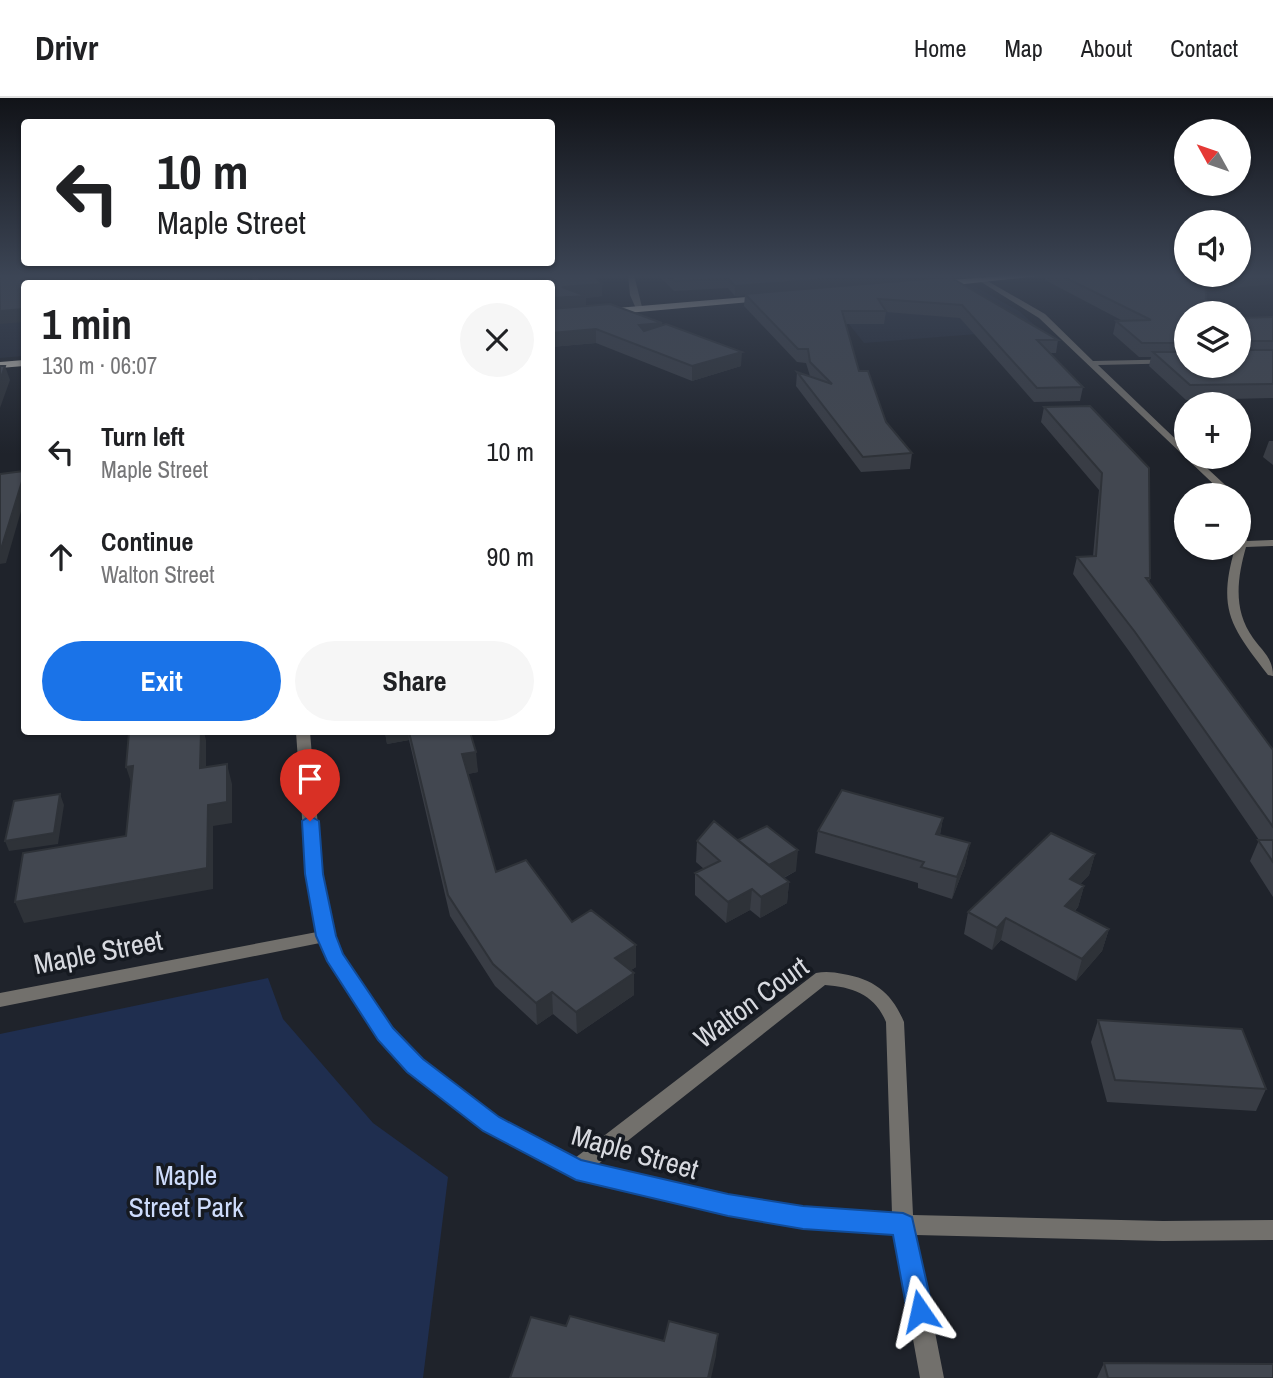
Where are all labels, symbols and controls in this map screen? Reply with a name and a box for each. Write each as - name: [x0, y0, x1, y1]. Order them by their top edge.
- text: Drivr: [35, 26, 98, 70]
- text: Home: [914, 32, 966, 64]
- text: Map: [1004, 32, 1043, 64]
- text: About: [1081, 32, 1132, 64]
- text: Contact: [1170, 32, 1238, 64]
- north arrow: [1174, 119, 1251, 196]
- map controls: [1174, 119, 1251, 560]
- text: 10 m: [157, 138, 249, 204]
- icon: left: [42, 147, 133, 238]
- text: Maple Street: [157, 201, 306, 244]
- button: sound: [1174, 210, 1251, 287]
- text: 1 min: [42, 296, 132, 352]
- button: layers: [1174, 301, 1251, 378]
- button: close: [460, 303, 534, 377]
- text: 130 m · 06:07: [42, 350, 157, 381]
- button: +: [1174, 392, 1251, 469]
- text: Turn left: [101, 419, 185, 454]
- icon: left: [42, 433, 80, 471]
- text: 10 m: [487, 434, 534, 469]
- text: Maple Street: [101, 454, 208, 485]
- button: −: [1174, 483, 1251, 560]
- text: Continue: [101, 524, 193, 559]
- icon: ahead: [42, 538, 80, 576]
- text: 90 m: [487, 539, 534, 574]
- text: Walton Street: [101, 559, 215, 590]
- button: Exit: [42, 641, 281, 721]
- button: Share: [295, 641, 534, 721]
- pin: [280, 749, 340, 821]
- icon: arrive: [291, 760, 329, 798]
- street label: Maple Street: [30, 921, 166, 983]
- street label: Walton Court: [686, 947, 816, 1057]
- street label: Maple Street: [567, 1116, 703, 1188]
- park label: Maple Street Park: [129, 1156, 244, 1226]
- position arrow: [883, 1274, 957, 1348]

